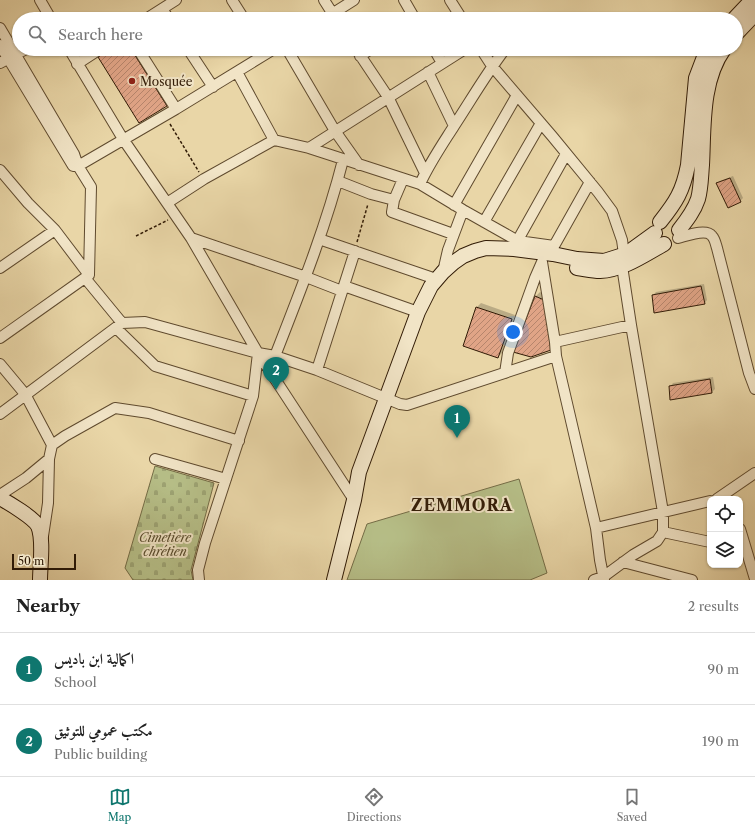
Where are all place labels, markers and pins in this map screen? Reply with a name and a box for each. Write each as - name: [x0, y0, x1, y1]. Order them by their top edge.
- place label: Mosquée: [140, 74, 193, 89]
- marker: Mosquée: [127, 76, 137, 86]
- pin: 2: [263, 357, 289, 390]
- pin: 1: [444, 405, 470, 438]

